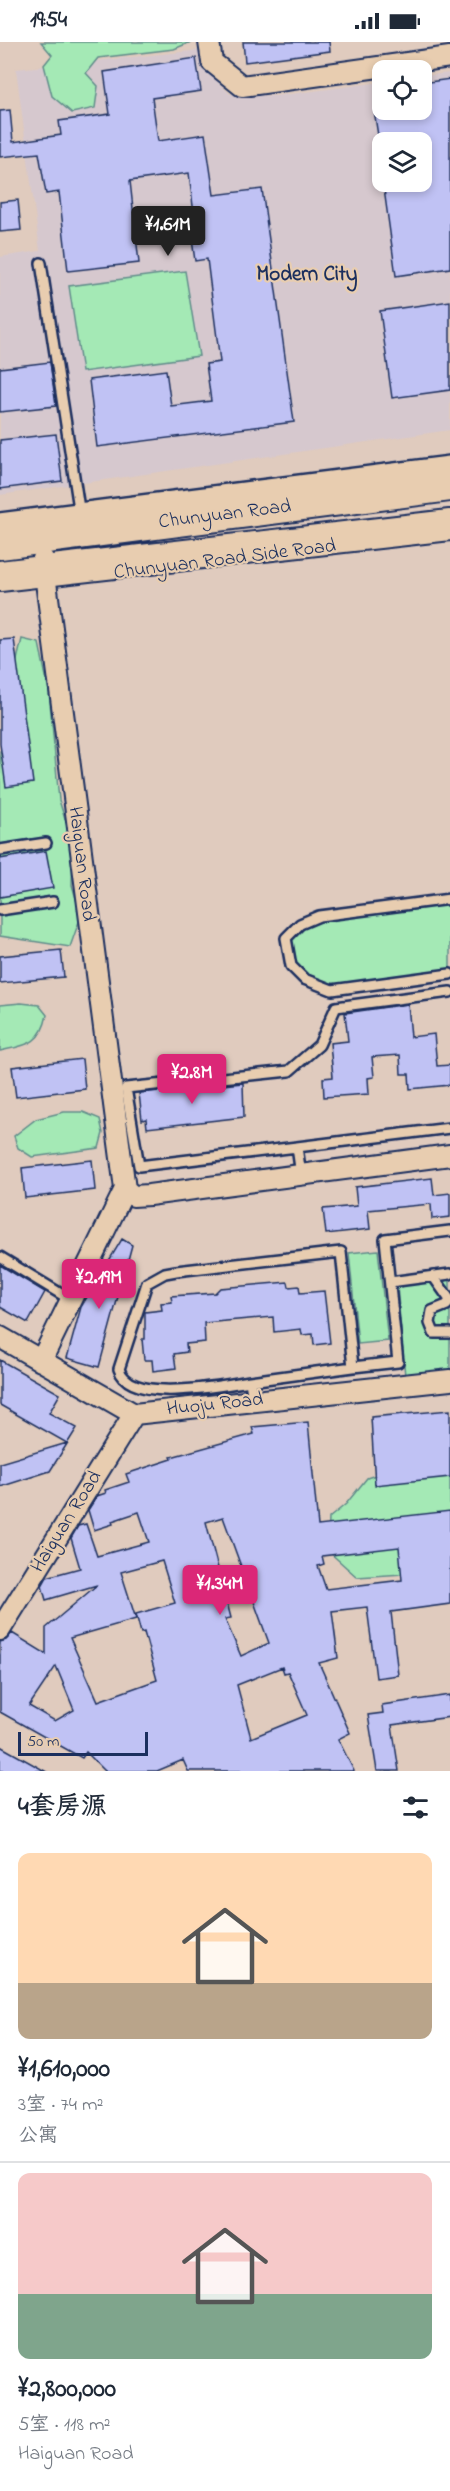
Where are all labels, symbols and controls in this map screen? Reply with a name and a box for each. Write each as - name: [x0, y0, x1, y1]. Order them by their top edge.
- text: 19:54: [30, 5, 67, 37]
- map controls: [372, 60, 432, 192]
- button: locate: [372, 60, 432, 120]
- button: layers: [372, 132, 432, 192]
- pin: ¥1.61M: [119, 206, 217, 257]
- text: ¥1.61M: [145, 211, 191, 240]
- district label: Modern City: [256, 260, 358, 292]
- street label: Chunyuan Road: [157, 492, 293, 538]
- street label: Chunyuan Road Side Road: [112, 532, 338, 588]
- street label: Haiguan Road: [59, 805, 102, 923]
- pin: ¥2.8M: [150, 1054, 234, 1105]
- text: ¥2.8M: [171, 1059, 213, 1088]
- pin: ¥2.19M: [50, 1259, 148, 1310]
- text: ¥2.19M: [76, 1264, 122, 1293]
- street label: Huoju Road: [165, 1386, 265, 1424]
- street label: Haiguan Road: [24, 1465, 111, 1579]
- pin: ¥1.34M: [171, 1565, 269, 1616]
- text: ¥1.34M: [197, 1570, 243, 1599]
- scale bar: [18, 1729, 148, 1756]
- text: 50 m: [27, 1730, 59, 1754]
- text: 4套房源: [18, 1789, 107, 1827]
- icon: filters: [399, 1791, 432, 1824]
- icon: home: [171, 1892, 279, 2000]
- text: ¥1,610,000: [18, 2051, 110, 2089]
- text: 3室 · 74 m²: [18, 2091, 103, 2120]
- text: 公寓: [18, 2122, 58, 2151]
- icon: home: [171, 2212, 279, 2320]
- text: ¥2,800,000: [18, 2371, 116, 2409]
- text: 5室 · 118 m²: [18, 2411, 110, 2440]
- text: Haiguan Road: [18, 2440, 134, 2469]

